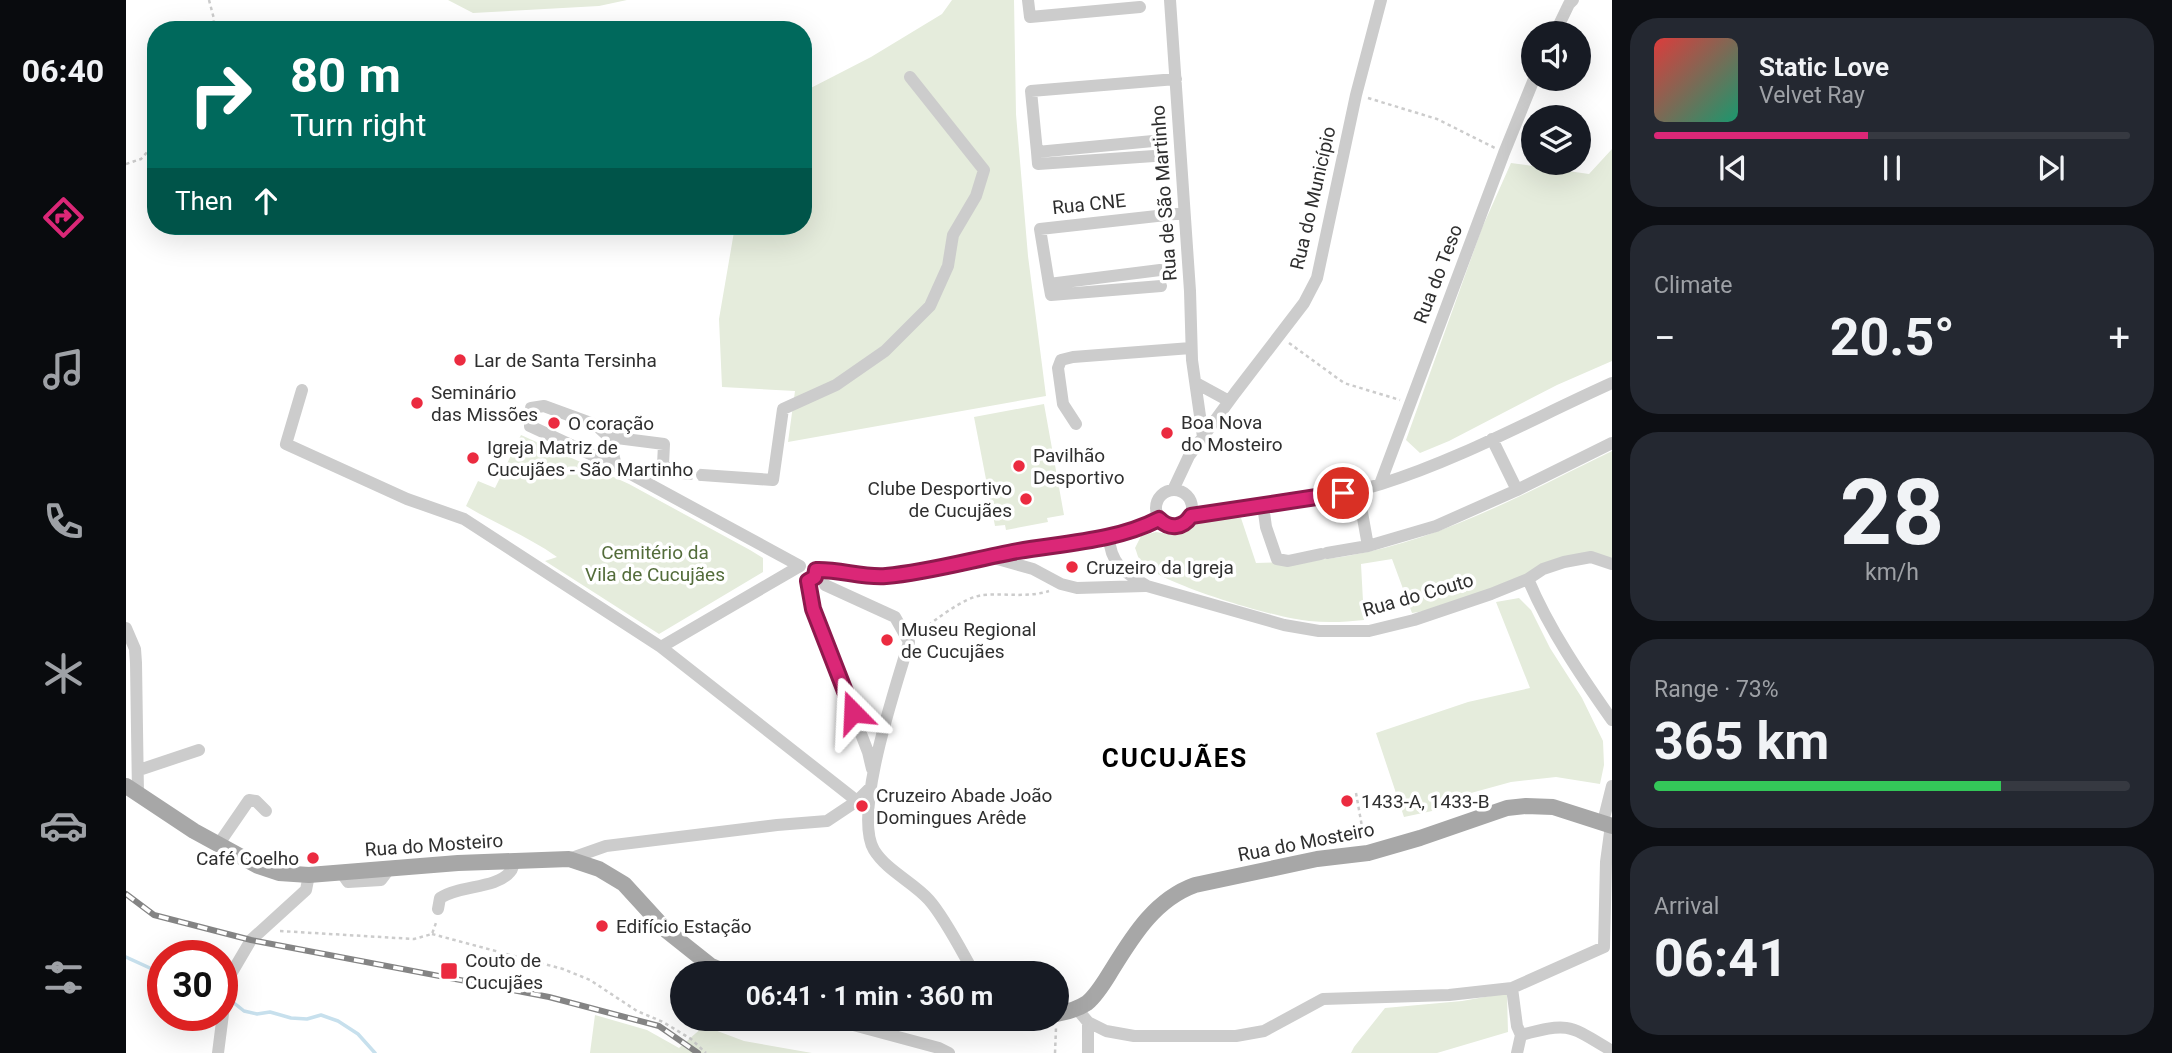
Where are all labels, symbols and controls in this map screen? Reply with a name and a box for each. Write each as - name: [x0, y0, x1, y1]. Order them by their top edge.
- map controls: [1521, 21, 1591, 175]
- button: sound: [1521, 21, 1591, 91]
- text: 80 m: [290, 47, 401, 104]
- icon: right: [175, 49, 266, 140]
- text: 06:40: [22, 52, 104, 90]
- text: Static Love: [1759, 52, 1889, 82]
- text: Velvet Ray: [1759, 82, 1865, 109]
- street label: Rua de São Martinho: [1146, 104, 1182, 282]
- button: layers: [1521, 105, 1591, 175]
- text: Turn right: [290, 106, 426, 144]
- street label: Rua do Município: [1285, 124, 1341, 272]
- icon: previous: [1714, 149, 1752, 187]
- icon: pause: [1873, 149, 1911, 187]
- icon: next: [2032, 149, 2070, 187]
- icon: ahead: [247, 182, 285, 220]
- text: Then: [175, 186, 233, 216]
- street label: Rua CNE: [1051, 189, 1127, 219]
- icon: directions: [39, 193, 88, 242]
- street label: Rua do Teso: [1409, 221, 1467, 327]
- text: Climate: [1654, 272, 1733, 299]
- text: 20.5°: [1830, 307, 1955, 368]
- text: −: [1654, 316, 1676, 360]
- text: +: [2108, 316, 2130, 360]
- icon: music: [39, 345, 88, 394]
- place label: Lar de Santa Tersinha: [474, 349, 657, 372]
- marker: Lar de Santa Tersinha: [452, 352, 468, 368]
- place label: Seminário das Missões: [431, 381, 538, 426]
- marker: Seminário das Missões: [409, 395, 425, 411]
- place label: Boa Nova do Mosteiro: [1181, 411, 1283, 456]
- place label: O coração: [568, 412, 654, 435]
- marker: O coração: [546, 415, 562, 431]
- marker: Boa Nova do Mosteiro: [1159, 425, 1175, 441]
- place label: Igreja Matriz de Cucujães - São Martinho: [487, 436, 693, 481]
- place label: Pavilhão Desportivo: [1033, 444, 1125, 489]
- marker: Igreja Matriz de Cucujães - São Martinho: [465, 450, 481, 466]
- marker: Pavilhão Desportivo: [1011, 458, 1027, 474]
- text: 28: [1840, 460, 1944, 566]
- pin: [1313, 463, 1373, 523]
- icon: arrive: [1324, 474, 1362, 512]
- place label: Clube Desportivo de Cucujães: [868, 477, 1012, 522]
- marker: Clube Desportivo de Cucujães: [1018, 491, 1034, 507]
- icon: phone: [39, 497, 88, 546]
- park label: Cemitério da Vila de Cucujães: [585, 541, 725, 586]
- place label: Cruzeiro da Igreja: [1086, 556, 1234, 579]
- marker: Cruzeiro da Igreja: [1064, 559, 1080, 575]
- text: km/h: [1865, 559, 1919, 586]
- street label: Rua do Couto: [1360, 568, 1476, 622]
- place label: Museu Regional de Cucujães: [901, 618, 1037, 663]
- marker: Museu Regional de Cucujães: [879, 632, 895, 648]
- icon: climate: [39, 649, 88, 698]
- position arrow: [816, 675, 890, 749]
- text: Range · 73%: [1654, 676, 1779, 703]
- text: 365 km: [1654, 711, 1829, 772]
- district label: CUCUJÃES: [1102, 743, 1248, 773]
- place label: Cruzeiro Abade João Domingues Arêde: [876, 784, 1052, 829]
- place label: 1433-A, 1433-B: [1361, 790, 1490, 813]
- marker: 1433-A, 1433-B: [1339, 793, 1355, 809]
- marker: Cruzeiro Abade João Domingues Arêde: [854, 798, 870, 814]
- icon: car: [39, 801, 88, 850]
- street label: Rua do Mosteiro: [1236, 817, 1376, 867]
- street label: Rua do Mosteiro: [364, 829, 504, 861]
- place label: Café Coelho: [196, 847, 299, 870]
- marker: Café Coelho: [305, 850, 321, 866]
- text: Arrival: [1654, 893, 1719, 920]
- place label: Edifício Estação: [616, 915, 752, 938]
- marker: Edifício Estação: [594, 918, 610, 934]
- text: 06:41: [1654, 928, 1788, 989]
- speed limit sign: 30: [147, 940, 238, 1031]
- place label: Couto de Cucujães: [465, 949, 543, 994]
- icon: filters: [39, 953, 88, 1002]
- marker: Couto de Cucujães: [439, 961, 459, 981]
- text: 06:41 · 1 min · 360 m: [746, 981, 993, 1011]

